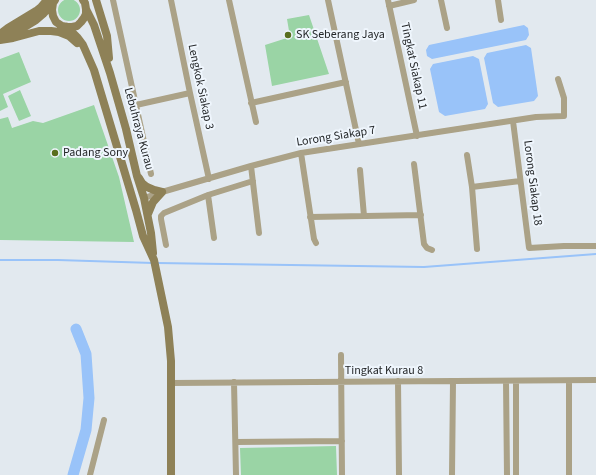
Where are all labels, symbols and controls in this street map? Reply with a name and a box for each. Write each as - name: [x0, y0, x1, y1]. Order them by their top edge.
- street label: Tingkat Siakap 11: [397, 21, 429, 111]
- place label: SK Seberang Jaya: [296, 28, 385, 42]
- marker: SK Seberang Jaya: [283, 30, 293, 40]
- street label: Lengkok Siakap 3: [184, 43, 216, 131]
- street label: Lebuhraya Kurau: [120, 86, 156, 172]
- street label: Lorong Siakap 7: [295, 124, 377, 150]
- street label: Lorong Siakap 18: [520, 139, 544, 227]
- place label: Padang Sony: [63, 146, 128, 160]
- marker: Padang Sony: [50, 148, 60, 158]
- street label: Tingkat Kurau 8: [345, 364, 423, 378]

